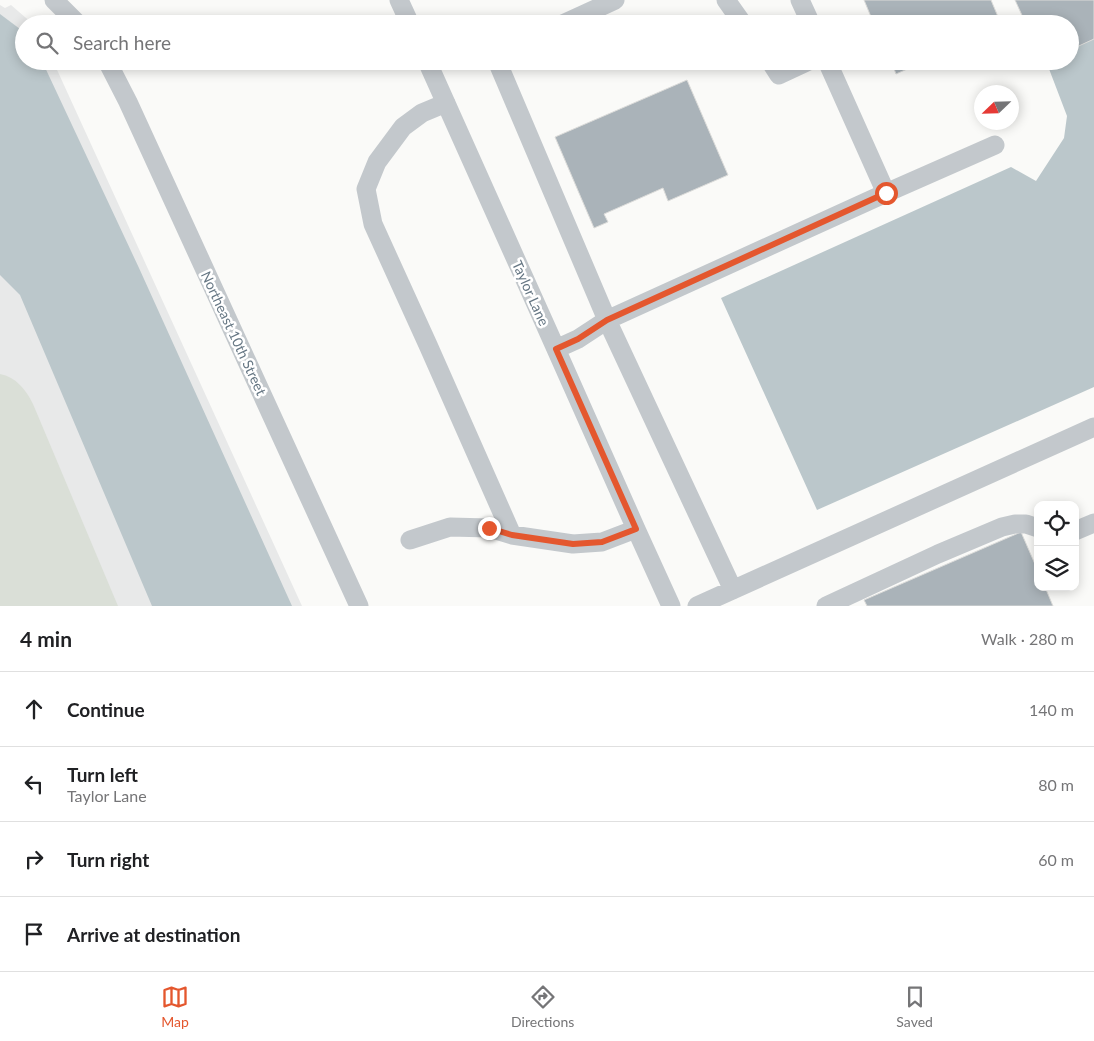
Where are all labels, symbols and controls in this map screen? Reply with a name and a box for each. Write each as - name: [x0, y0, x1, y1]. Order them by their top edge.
- search box: [15, 15, 1079, 70]
- icon: search: [33, 29, 61, 57]
- text: Search here: [73, 31, 171, 54]
- north arrow: [974, 85, 1019, 130]
- route start: [875, 182, 898, 205]
- street label: Taylor Lane: [509, 258, 553, 328]
- street label: Northeast 10th Street: [198, 268, 270, 398]
- map controls: [1034, 501, 1079, 591]
- button: locate: [1034, 501, 1079, 546]
- route end: [478, 517, 501, 540]
- button: layers: [1034, 546, 1079, 591]
- text: 4 min: [20, 626, 72, 651]
- text: Walk · 280 m: [981, 629, 1074, 648]
- icon: ahead: [20, 695, 48, 723]
- text: Continue: [67, 698, 145, 721]
- text: 140 m: [1029, 700, 1074, 719]
- text: Turn left: [67, 763, 138, 786]
- icon: left: [20, 770, 48, 798]
- text: 80 m: [1038, 775, 1074, 794]
- text: Taylor Lane: [67, 786, 147, 805]
- icon: right: [20, 845, 48, 873]
- text: Turn right: [67, 848, 149, 871]
- text: 60 m: [1038, 850, 1074, 869]
- icon: arrive: [20, 920, 48, 948]
- text: Arrive at destination: [67, 923, 240, 946]
- tab: Map: [161, 983, 189, 1030]
- tab: Directions: [511, 983, 574, 1030]
- tab: Saved: [896, 983, 933, 1030]

